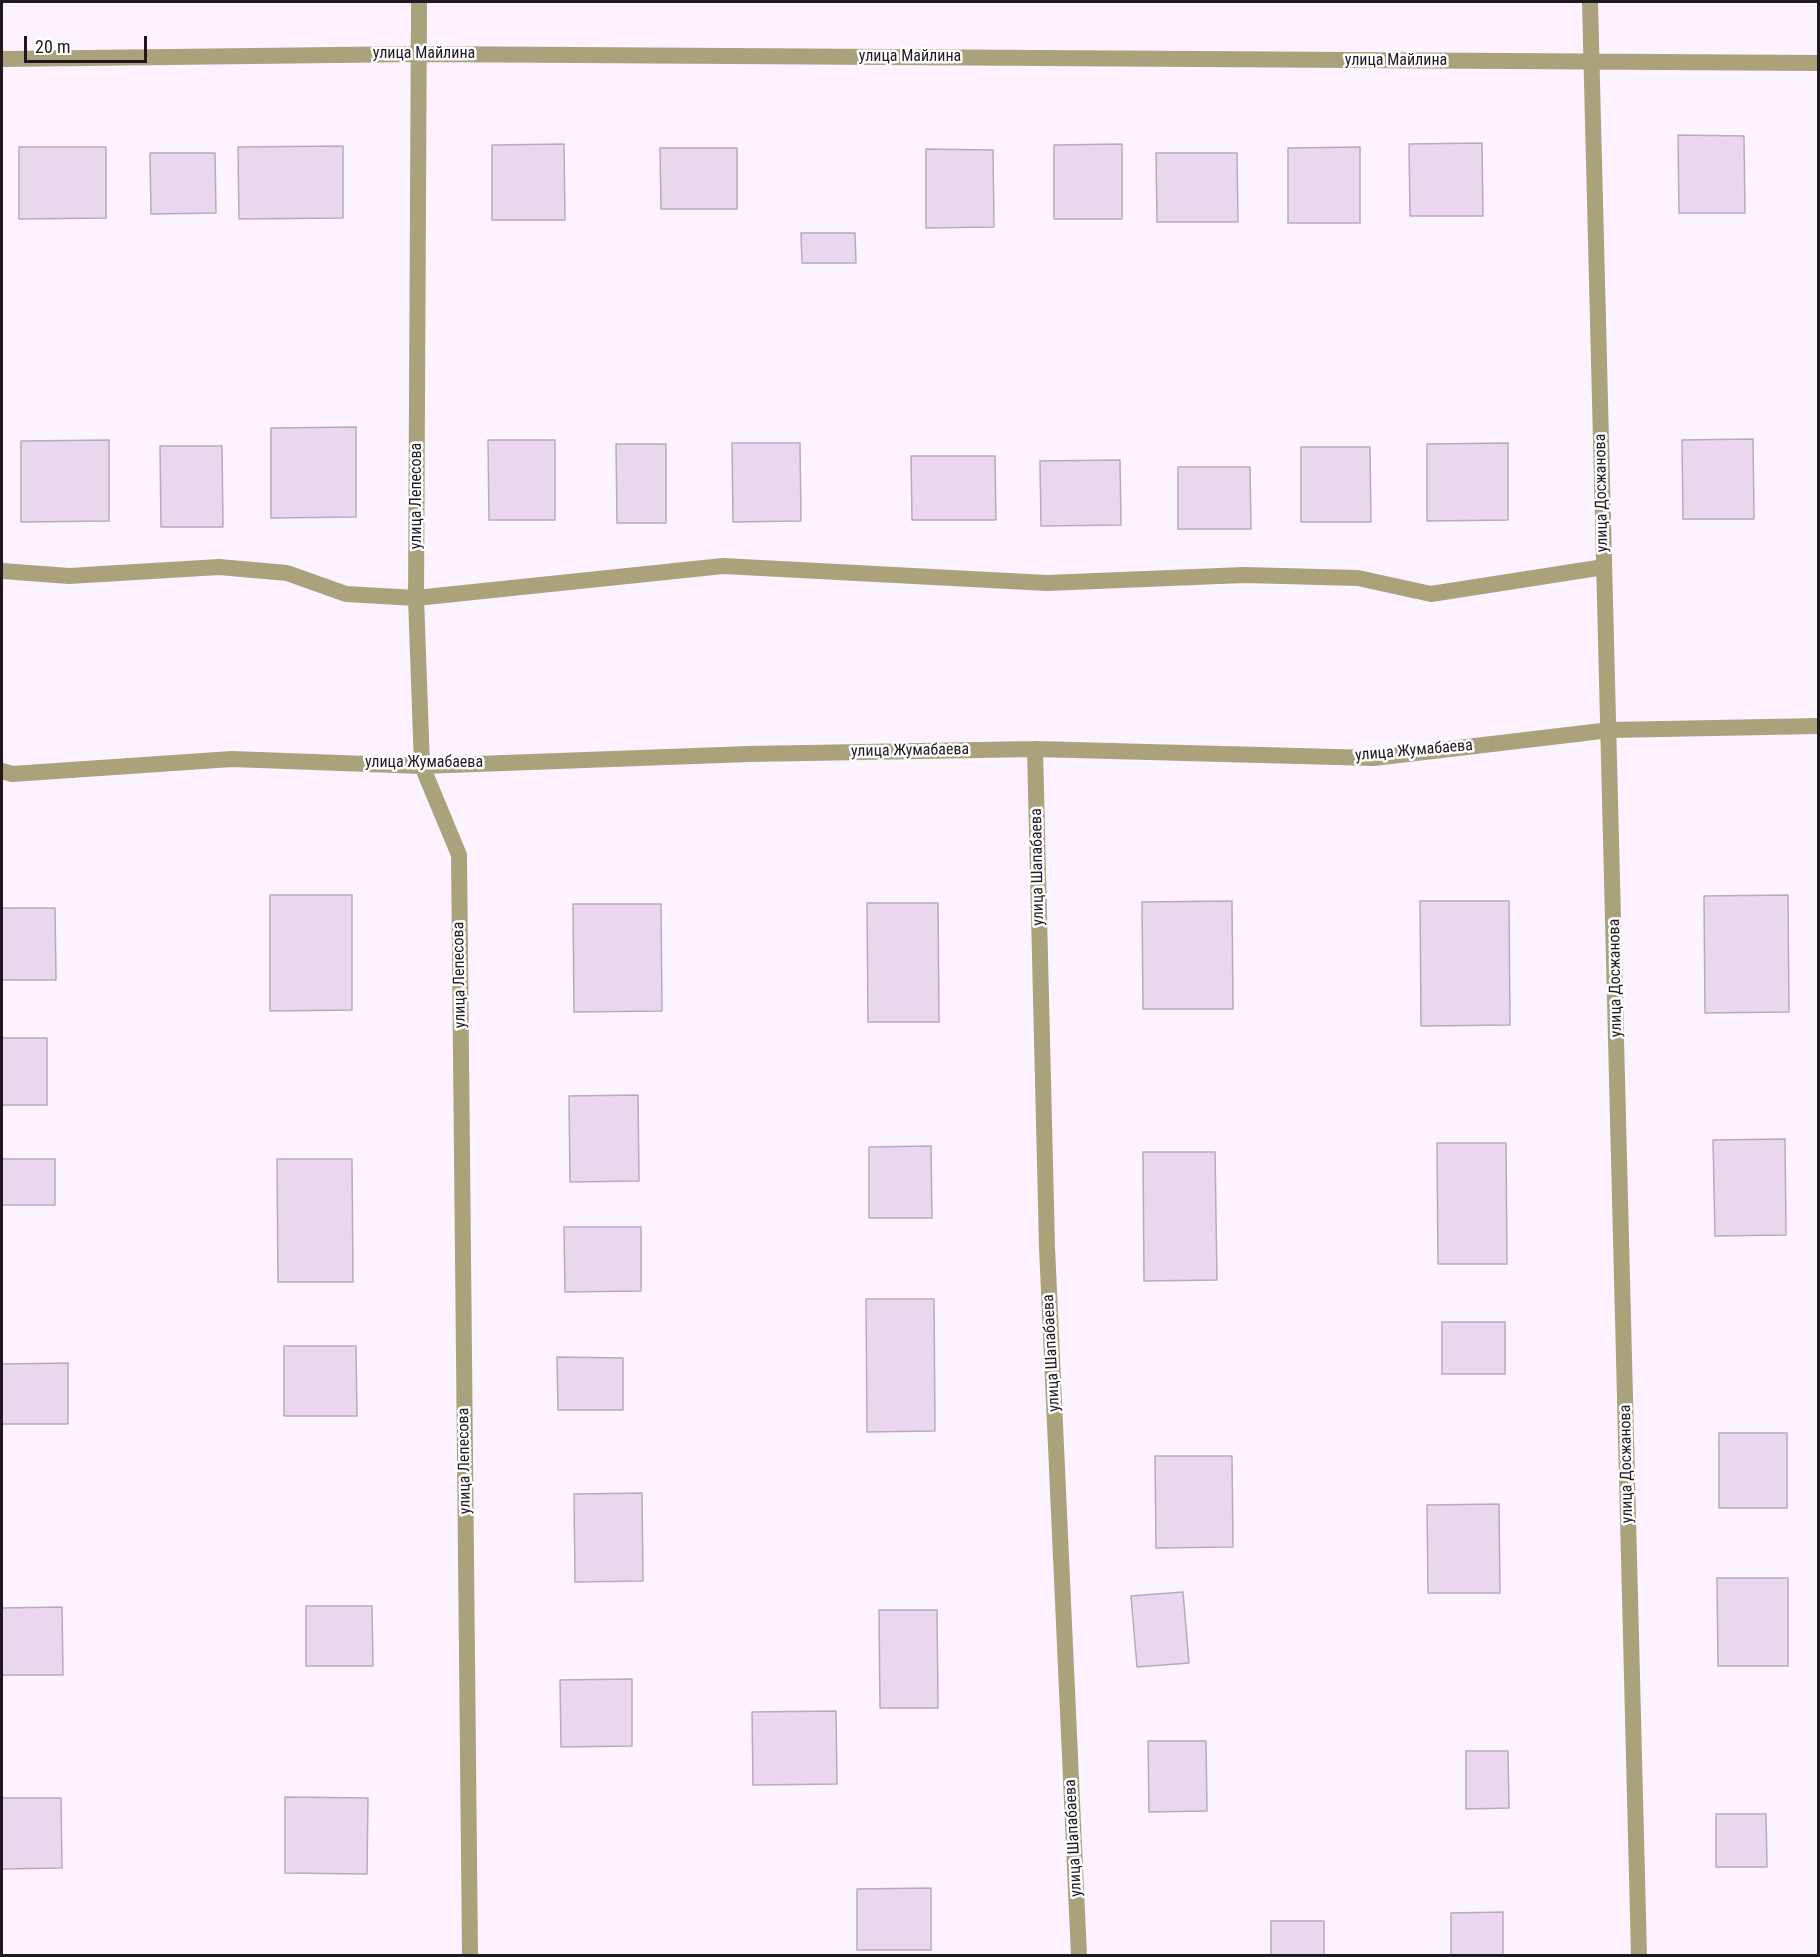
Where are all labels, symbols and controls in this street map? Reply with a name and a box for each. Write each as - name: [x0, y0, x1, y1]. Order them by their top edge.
- scale bar: [27, 24, 150, 62]
- text: 20 m: [35, 36, 70, 57]
- street label: улица Майлина: [373, 44, 475, 64]
- street label: улица Майлина: [859, 47, 961, 67]
- street label: улица Майлина: [1345, 51, 1447, 71]
- street label: улица Досжанова: [1591, 434, 1613, 552]
- street label: улица Лепесова: [407, 443, 427, 549]
- street label: улица Жумабаева: [1354, 736, 1474, 766]
- street label: улица Жумабаева: [851, 740, 969, 762]
- street label: улица Жумабаева: [365, 753, 483, 773]
- street label: улица Шапабаева: [1027, 808, 1049, 926]
- street label: улица Досжанова: [1605, 919, 1627, 1037]
- street label: улица Лепесова: [449, 922, 471, 1028]
- street label: улица Шапабаева: [1039, 1294, 1065, 1412]
- street label: улица Досжанова: [1616, 1405, 1638, 1523]
- street label: улица Лепесова: [454, 1408, 476, 1514]
- street label: улица Шапабаева: [1061, 1779, 1087, 1897]

